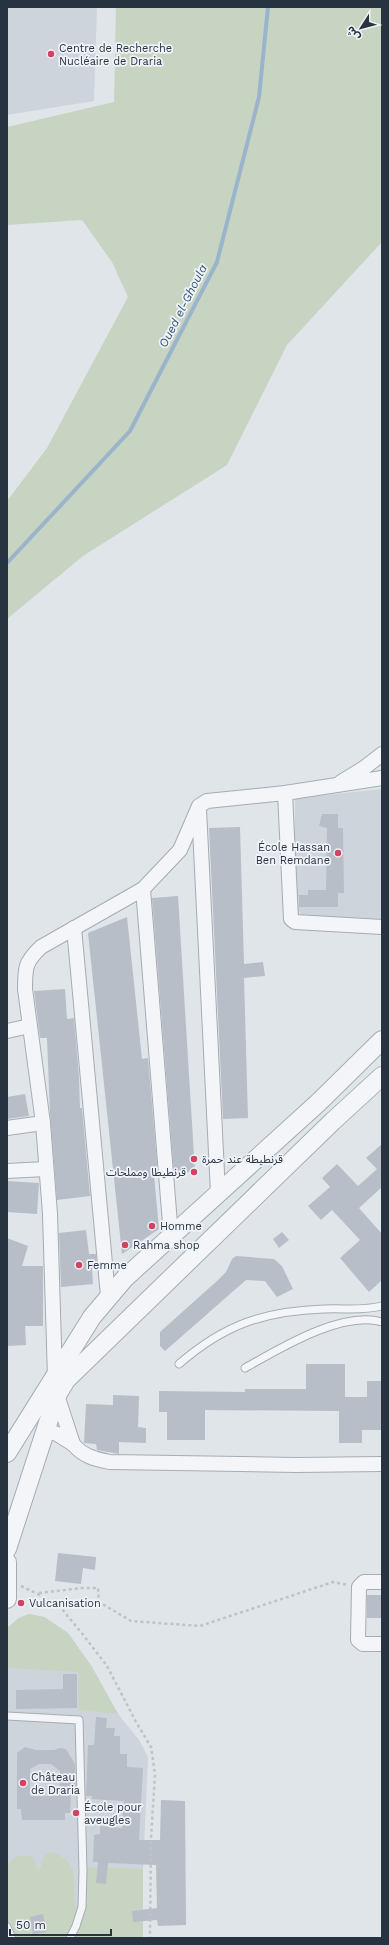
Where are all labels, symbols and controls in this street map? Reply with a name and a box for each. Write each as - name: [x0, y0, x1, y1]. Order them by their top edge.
- north arrow: [341, 8, 381, 48]
- text: ش: [344, 24, 363, 44]
- place label: Centre de Recherche Nucléaire de Draria: [59, 42, 172, 68]
- marker: Centre de Recherche Nucléaire de Draria: [46, 49, 56, 59]
- water label: Oued el-Ghoula: [156, 262, 210, 350]
- place label: École Hassan Ben Remdane: [256, 840, 330, 867]
- marker: École Hassan Ben Remdane: [333, 848, 343, 858]
- place label: قرنطيطة عند حمرة: [202, 1153, 283, 1166]
- marker: قرنطيطة عند حمرة: [189, 1154, 199, 1164]
- place label: قرنطيطا ومملحات: [106, 1166, 186, 1179]
- marker: قرنطيطا ومملحات: [189, 1167, 199, 1177]
- place label: Homme: [160, 1220, 202, 1233]
- marker: Homme: [147, 1221, 157, 1231]
- place label: Rahma shop: [133, 1239, 200, 1252]
- marker: Rahma shop: [120, 1240, 130, 1250]
- place label: Femme: [87, 1259, 127, 1272]
- marker: Femme: [74, 1260, 84, 1270]
- place label: Vulcanisation: [29, 1597, 101, 1610]
- marker: Vulcanisation: [16, 1598, 26, 1608]
- place label: Château de Draria: [31, 1771, 80, 1797]
- marker: Château de Draria: [18, 1778, 28, 1788]
- place label: École pour aveugles: [84, 1800, 142, 1827]
- marker: École pour aveugles: [71, 1808, 81, 1818]
- scale bar: [10, 1911, 111, 1937]
- text: 50 m: [16, 1918, 46, 1932]

